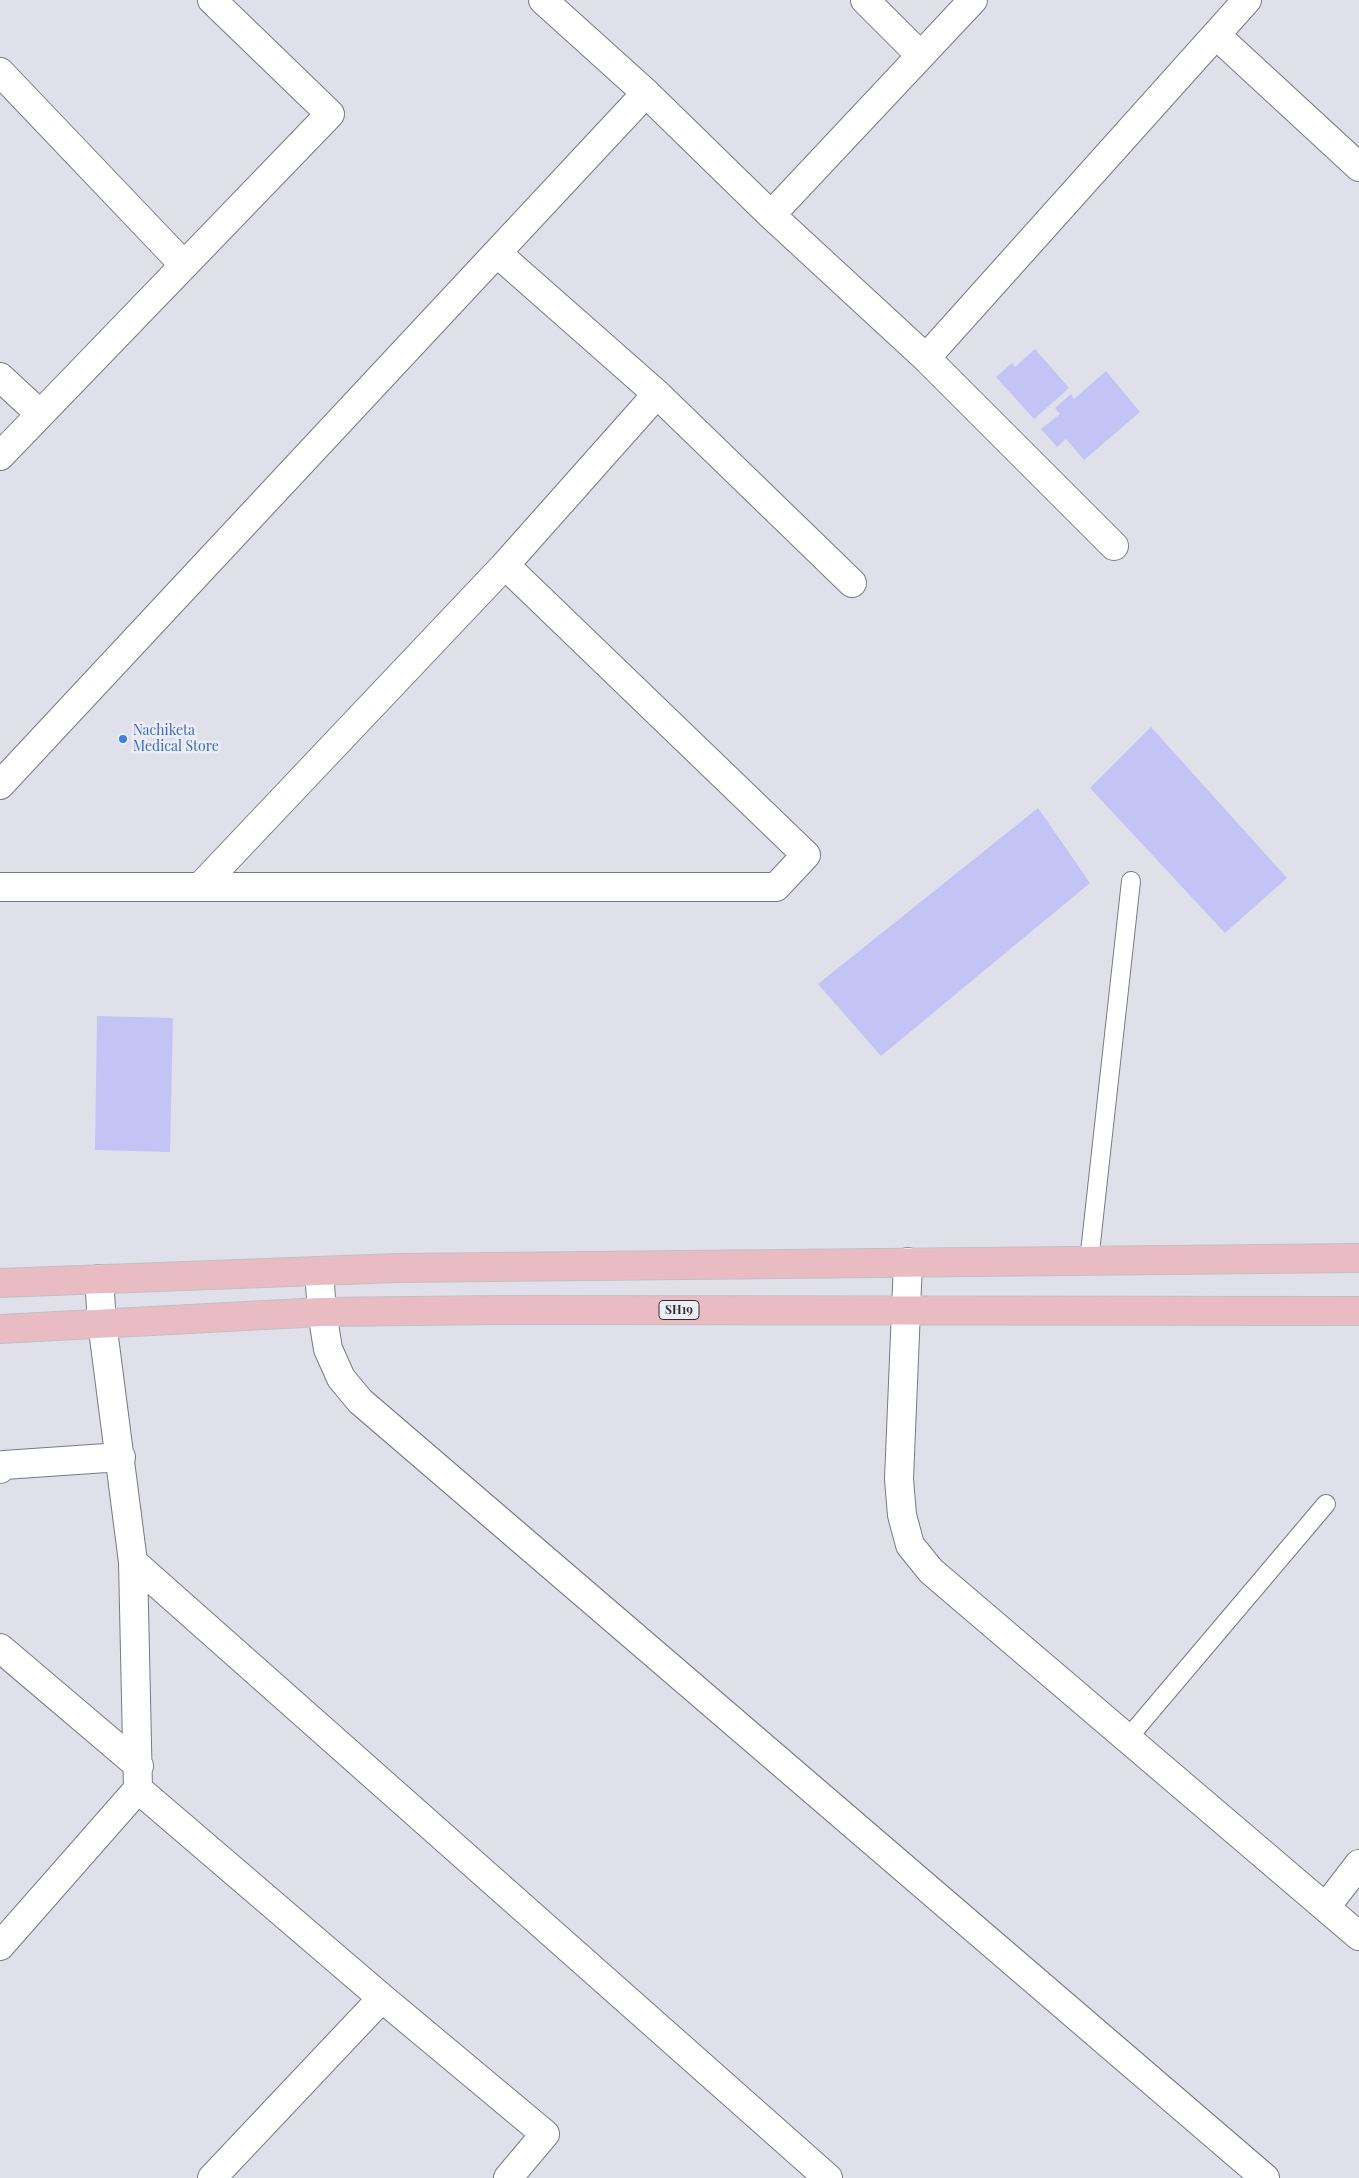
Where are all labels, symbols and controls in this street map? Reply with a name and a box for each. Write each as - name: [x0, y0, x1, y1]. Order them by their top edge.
- place label: Nachiketa Medical Store: [133, 723, 219, 756]
- marker: Nachiketa Medical Store: [117, 733, 129, 745]
- road number: SH19: [659, 1300, 699, 1320]

